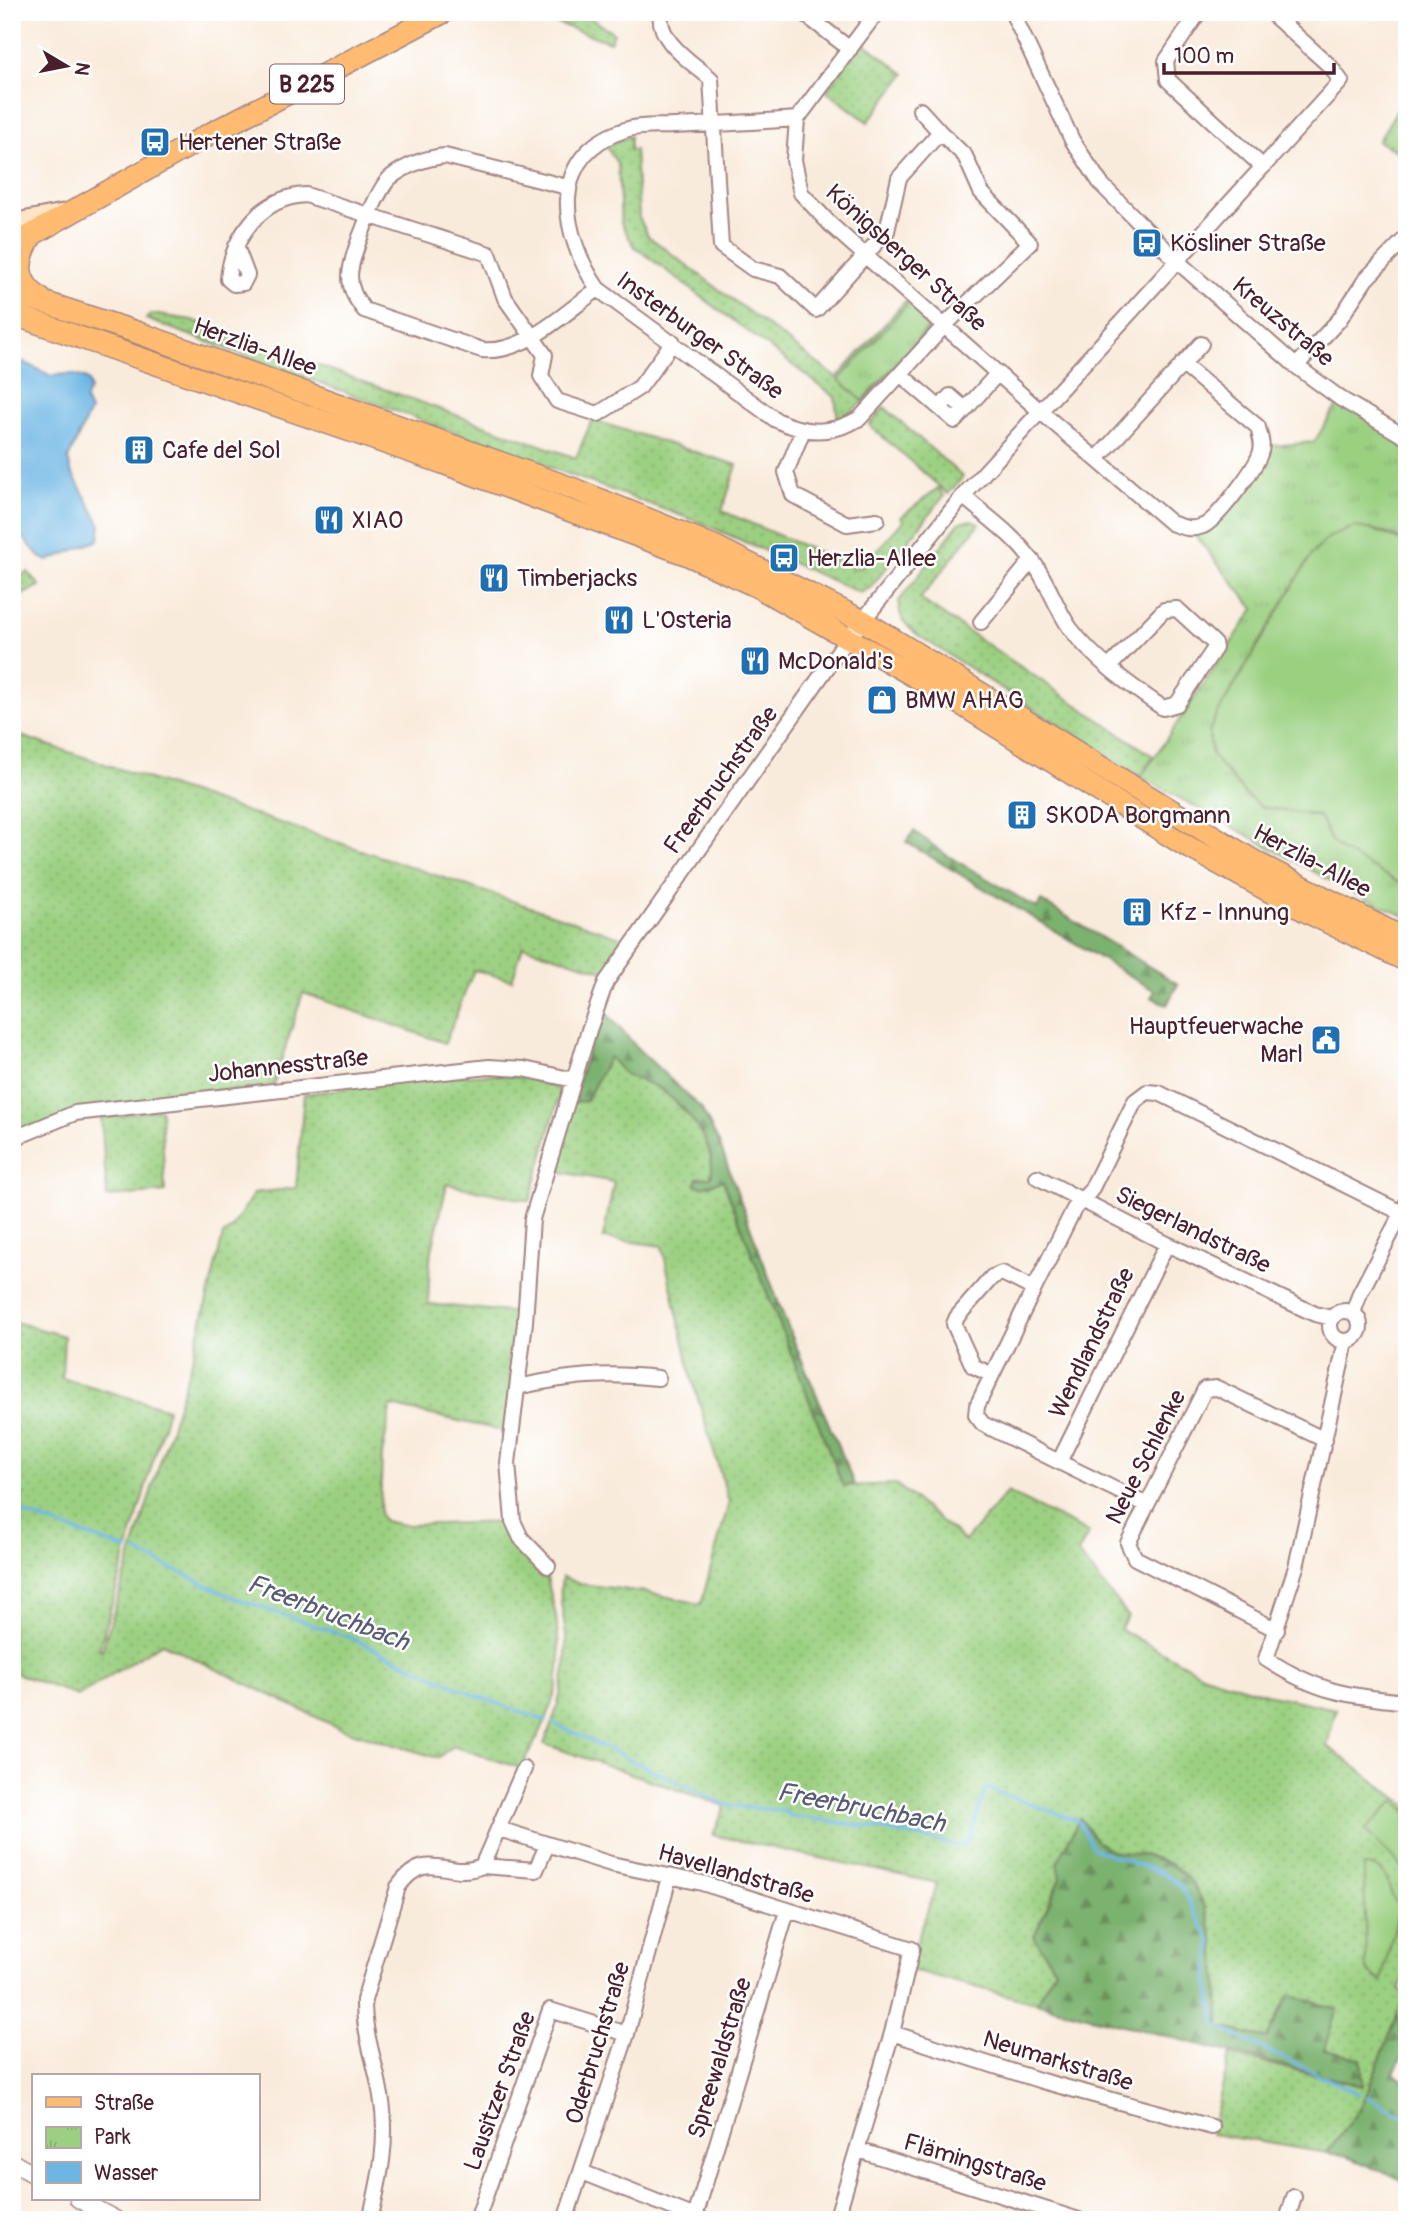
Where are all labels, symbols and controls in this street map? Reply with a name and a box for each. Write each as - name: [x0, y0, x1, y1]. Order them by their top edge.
- north arrow: [32, 32, 102, 102]
- scale bar: [1164, 32, 1333, 76]
- text: 100 m: [1174, 43, 1234, 70]
- text: N: [69, 60, 95, 77]
- road number: B 225: [270, 64, 344, 104]
- bus stop icon: Hertener Straße: [138, 125, 172, 159]
- place label: Hertener Straße: [178, 128, 341, 157]
- street label: Königsberger Straße: [820, 178, 993, 338]
- bus stop icon: Kösliner Straße: [1130, 226, 1164, 260]
- place label: Kösliner Straße: [1170, 229, 1326, 258]
- street label: Insterburger Straße: [611, 266, 789, 406]
- street label: Kreuzstraße: [1226, 271, 1340, 373]
- street label: Herzlia-Allee: [189, 311, 321, 383]
- building icon: Cafe del Sol: [122, 433, 156, 467]
- place label: Cafe del Sol: [162, 436, 281, 465]
- restaurant icon: XIAO: [312, 503, 346, 537]
- place label: XIAO: [352, 506, 403, 535]
- bus stop icon: Herzlia-Allee: [767, 541, 801, 575]
- place label: Herzlia-Allee: [807, 544, 936, 573]
- restaurant icon: Timberjacks: [477, 561, 511, 595]
- place label: Timberjacks: [517, 564, 637, 593]
- restaurant icon: L'Osteria: [602, 603, 636, 637]
- place label: L'Osteria: [642, 606, 732, 635]
- restaurant icon: McDonald's: [738, 644, 772, 678]
- place label: McDonald's: [778, 647, 893, 676]
- shop icon: BMW AHAG: [865, 683, 899, 717]
- place label: BMW AHAG: [905, 686, 1024, 715]
- street label: Freerbruchstraße: [658, 700, 784, 860]
- building icon: SKODA Borgmann: [1005, 798, 1039, 832]
- place label: SKODA Borgmann: [1045, 801, 1231, 830]
- street label: Herzlia-Allee: [1248, 818, 1376, 904]
- building icon: Kfz - Innung: [1120, 895, 1154, 929]
- place label: Kfz - Innung: [1160, 898, 1289, 927]
- place label: Hauptfeuerwache Marl: [1129, 1012, 1303, 1069]
- public building icon: Hauptfeuerwache Marl: [1309, 1023, 1343, 1057]
- street label: Johannesstraße: [206, 1043, 370, 1089]
- street label: Siegerlandstraße: [1111, 1180, 1275, 1280]
- street label: Wendlandstraße: [1043, 1263, 1141, 1423]
- street label: Neue Schlenke: [1100, 1385, 1192, 1529]
- water label: Freerbruchbach: [243, 1568, 415, 1659]
- water label: Freerbruchbach: [774, 1776, 949, 1840]
- street label: Havellandstraße: [655, 1838, 818, 1910]
- street label: Oderbruchstraße: [559, 1958, 637, 2128]
- street label: Spreewaldstraße: [682, 1974, 758, 2142]
- street label: Lausitzer Straße: [458, 2007, 542, 2175]
- street label: Neumarkstraße: [979, 2024, 1137, 2098]
- legend: [32, 2074, 259, 2200]
- text: Straße: [94, 2090, 154, 2117]
- text: Park: [94, 2124, 131, 2151]
- street label: Flämingstraße: [900, 2128, 1050, 2198]
- text: Wasser: [94, 2160, 159, 2187]

